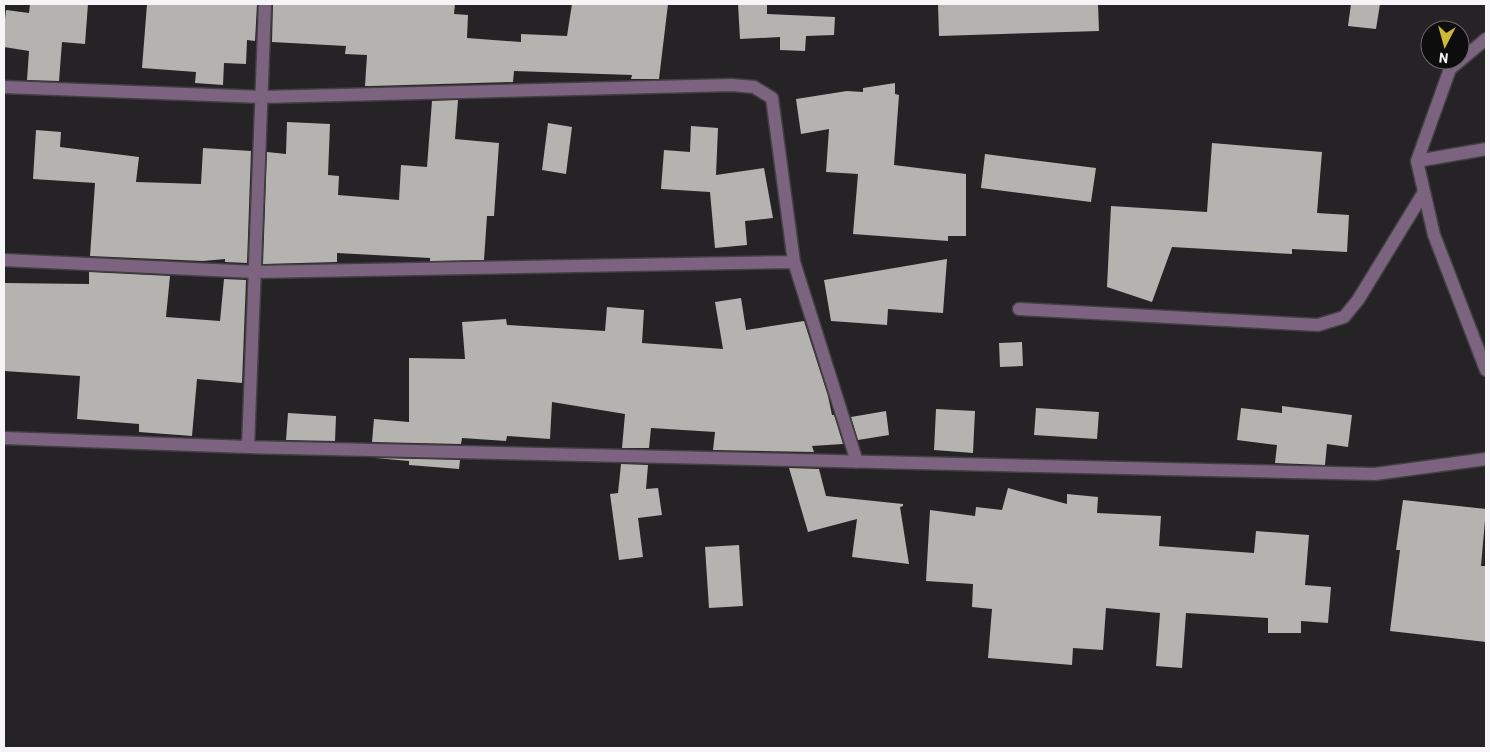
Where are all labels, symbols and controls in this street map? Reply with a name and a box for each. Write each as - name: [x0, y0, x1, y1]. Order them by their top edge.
- north arrow: [1420, 20, 1470, 70]
- text: N: [1438, 49, 1449, 67]

